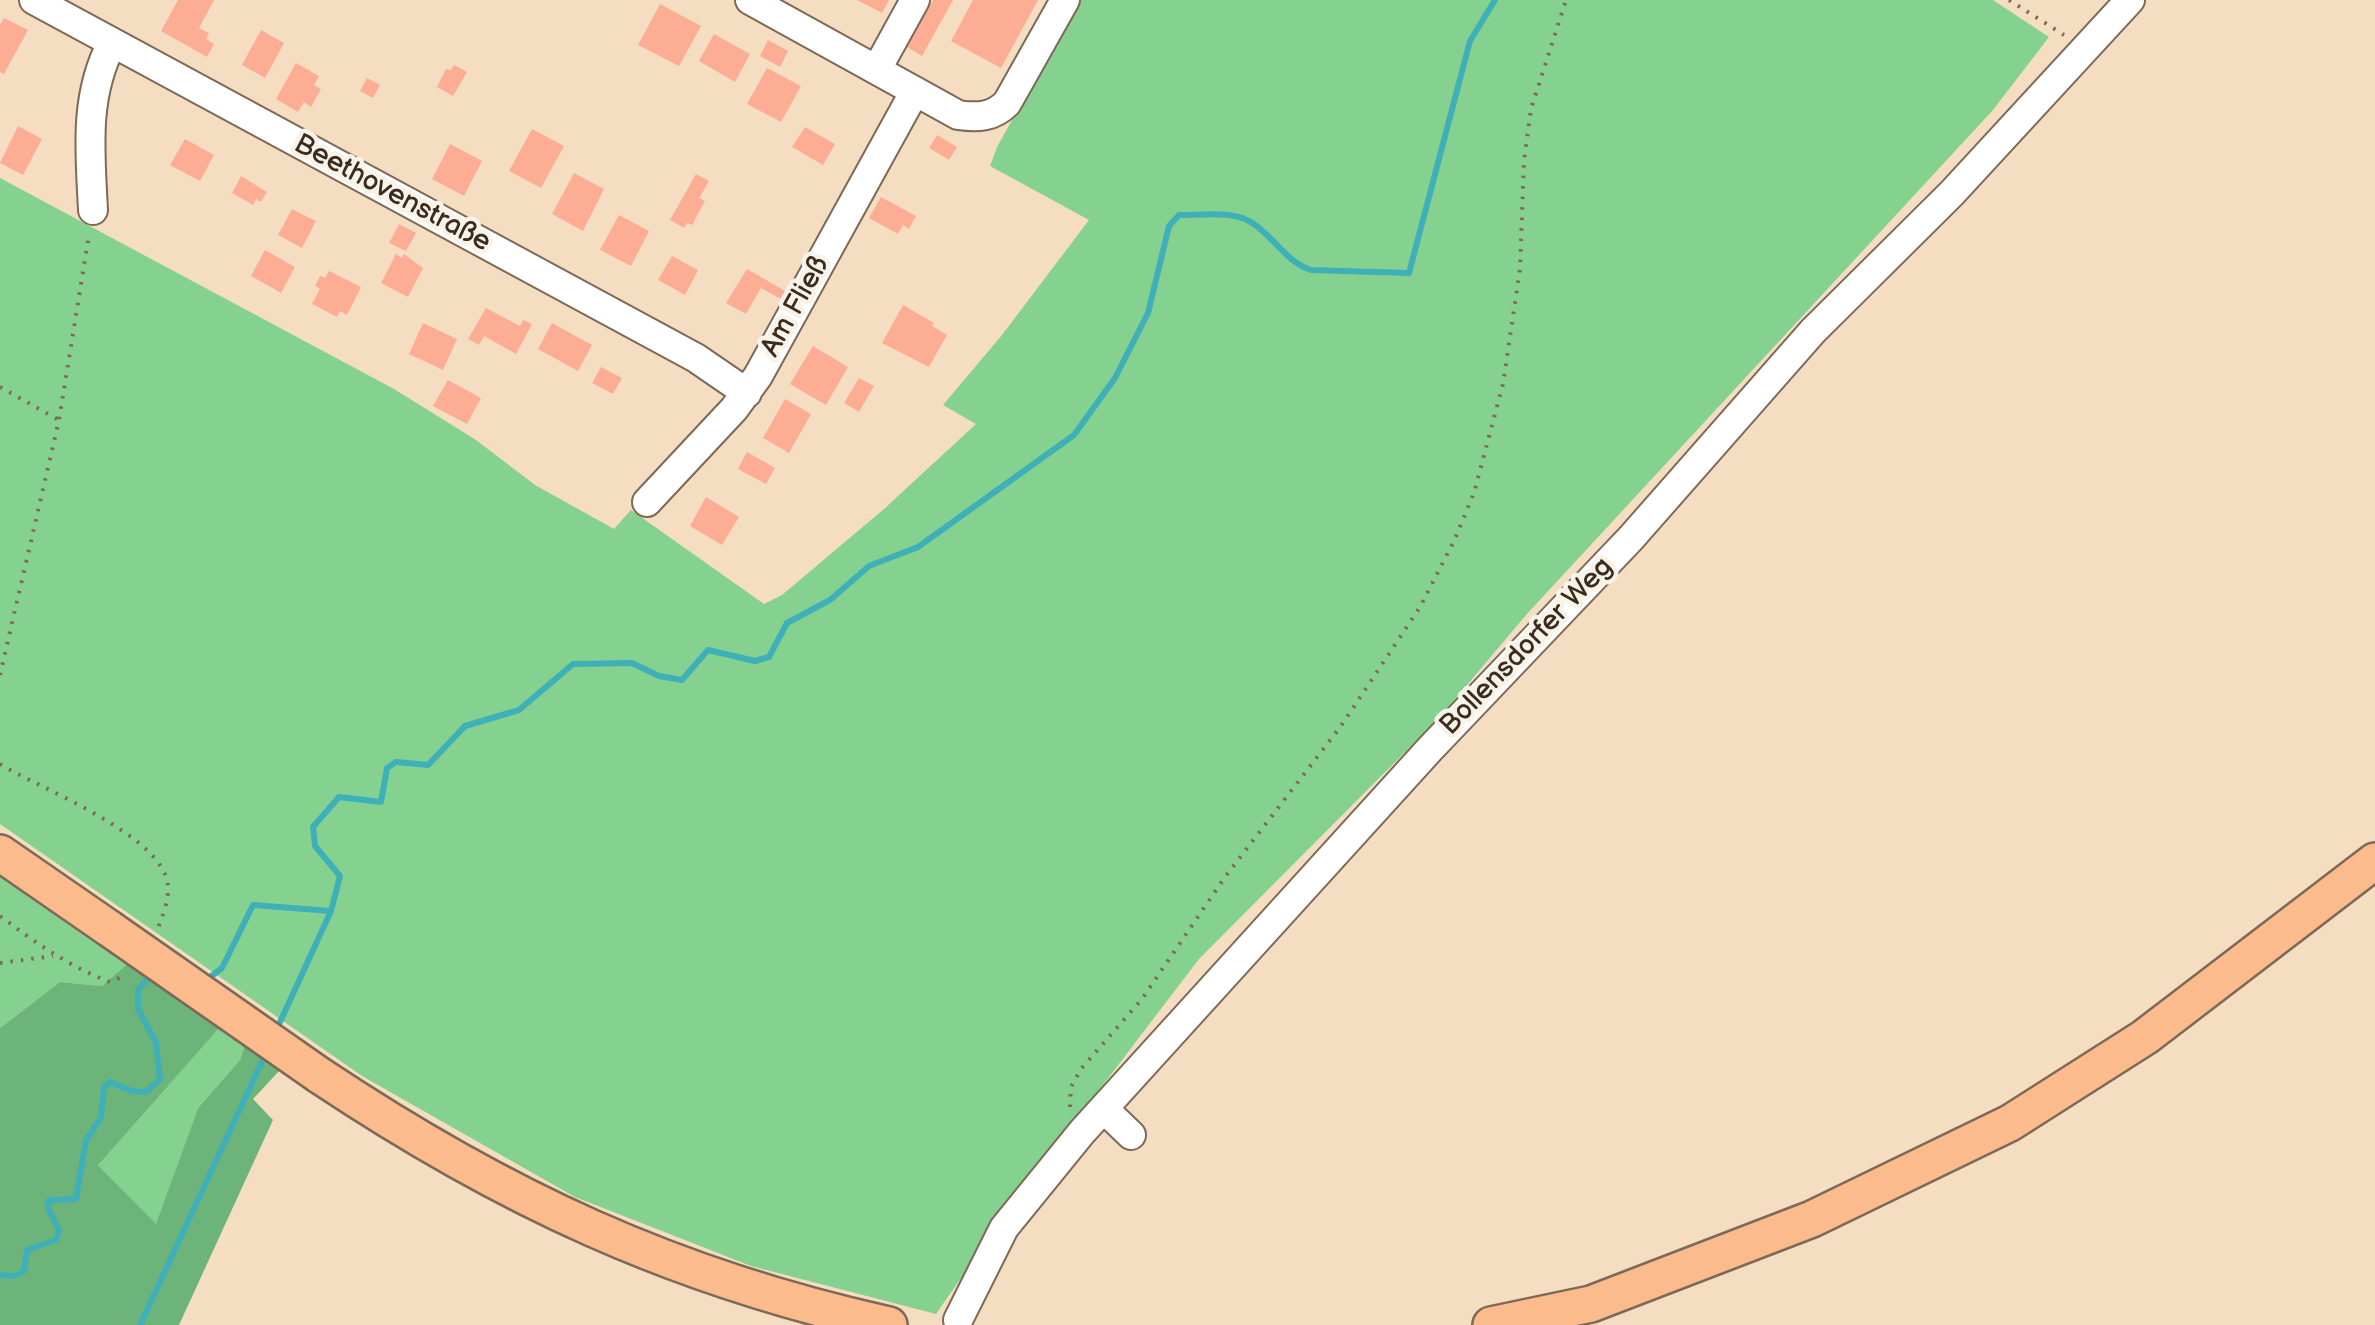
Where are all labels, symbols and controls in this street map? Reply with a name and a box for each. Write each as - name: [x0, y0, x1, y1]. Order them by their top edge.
- street label: Beethovenstraße: [288, 128, 496, 260]
- street label: Am Fließ: [755, 251, 837, 363]
- street label: Bollensdorfer Weg: [1434, 551, 1620, 743]

